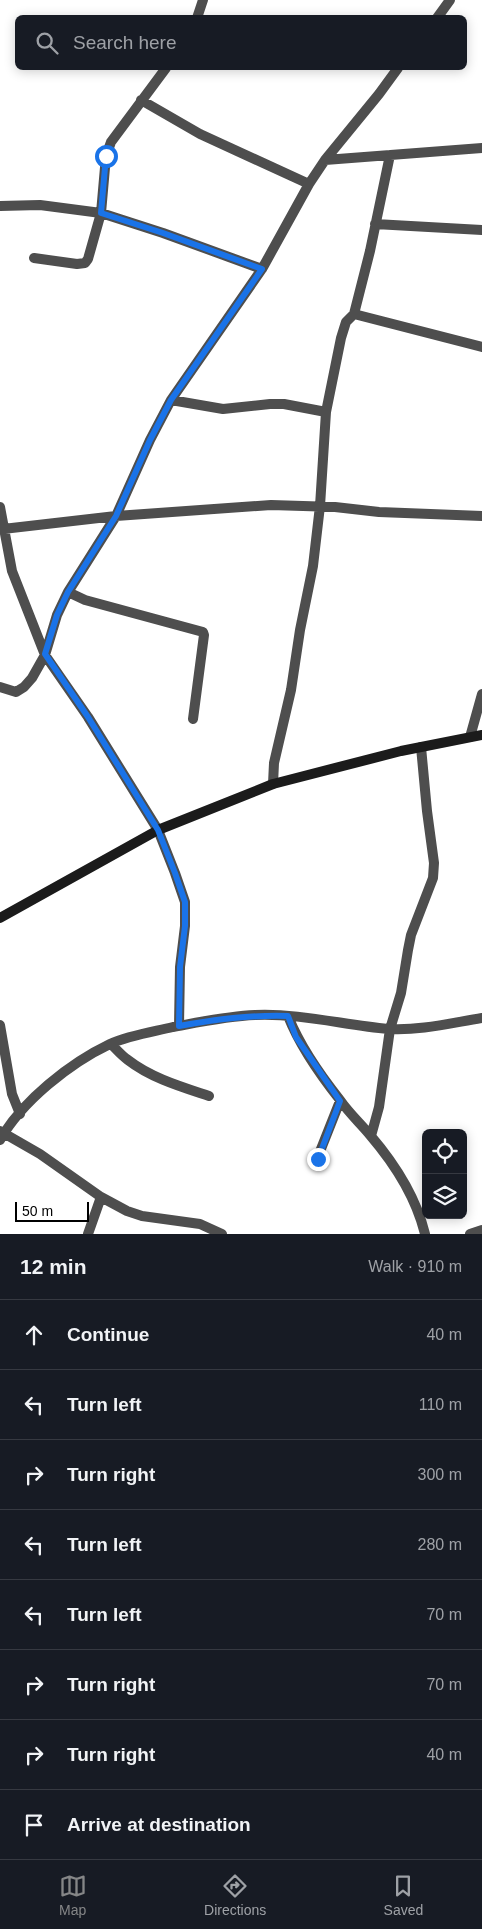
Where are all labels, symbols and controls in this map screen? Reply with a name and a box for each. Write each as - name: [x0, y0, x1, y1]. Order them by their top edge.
- search box: [15, 15, 467, 70]
- icon: search: [33, 29, 61, 57]
- text: Search here: [73, 32, 177, 53]
- route start: [95, 145, 118, 168]
- map controls: [422, 1129, 467, 1219]
- button: locate: [422, 1129, 467, 1174]
- route end: [307, 1148, 330, 1171]
- button: layers: [422, 1174, 467, 1219]
- scale bar: [15, 1199, 89, 1222]
- text: 50 m: [22, 1203, 53, 1219]
- text: 12 min: [20, 1255, 87, 1278]
- text: Walk · 910 m: [368, 1258, 462, 1275]
- icon: ahead: [20, 1321, 48, 1349]
- text: Continue: [67, 1324, 149, 1345]
- text: 40 m: [426, 1326, 462, 1343]
- icon: left: [20, 1391, 48, 1419]
- text: Turn left: [67, 1394, 142, 1415]
- text: 110 m: [419, 1396, 462, 1413]
- icon: right: [20, 1461, 48, 1489]
- text: Turn right: [67, 1464, 155, 1485]
- text: 300 m: [418, 1466, 462, 1483]
- icon: left: [20, 1531, 48, 1559]
- text: Turn left: [67, 1534, 142, 1555]
- text: 280 m: [418, 1536, 462, 1553]
- icon: left: [20, 1601, 48, 1629]
- text: Turn left: [67, 1604, 142, 1625]
- text: 70 m: [426, 1606, 462, 1623]
- icon: right: [20, 1671, 48, 1699]
- text: Turn right: [67, 1674, 155, 1695]
- text: 70 m: [426, 1676, 462, 1693]
- icon: right: [20, 1741, 48, 1769]
- text: Turn right: [67, 1744, 155, 1765]
- text: 40 m: [426, 1746, 462, 1763]
- icon: arrive: [20, 1811, 48, 1839]
- text: Arrive at destination: [67, 1814, 251, 1835]
- tab: Map: [59, 1872, 87, 1918]
- tab: Directions: [204, 1872, 266, 1918]
- tab: Saved: [384, 1872, 423, 1918]

